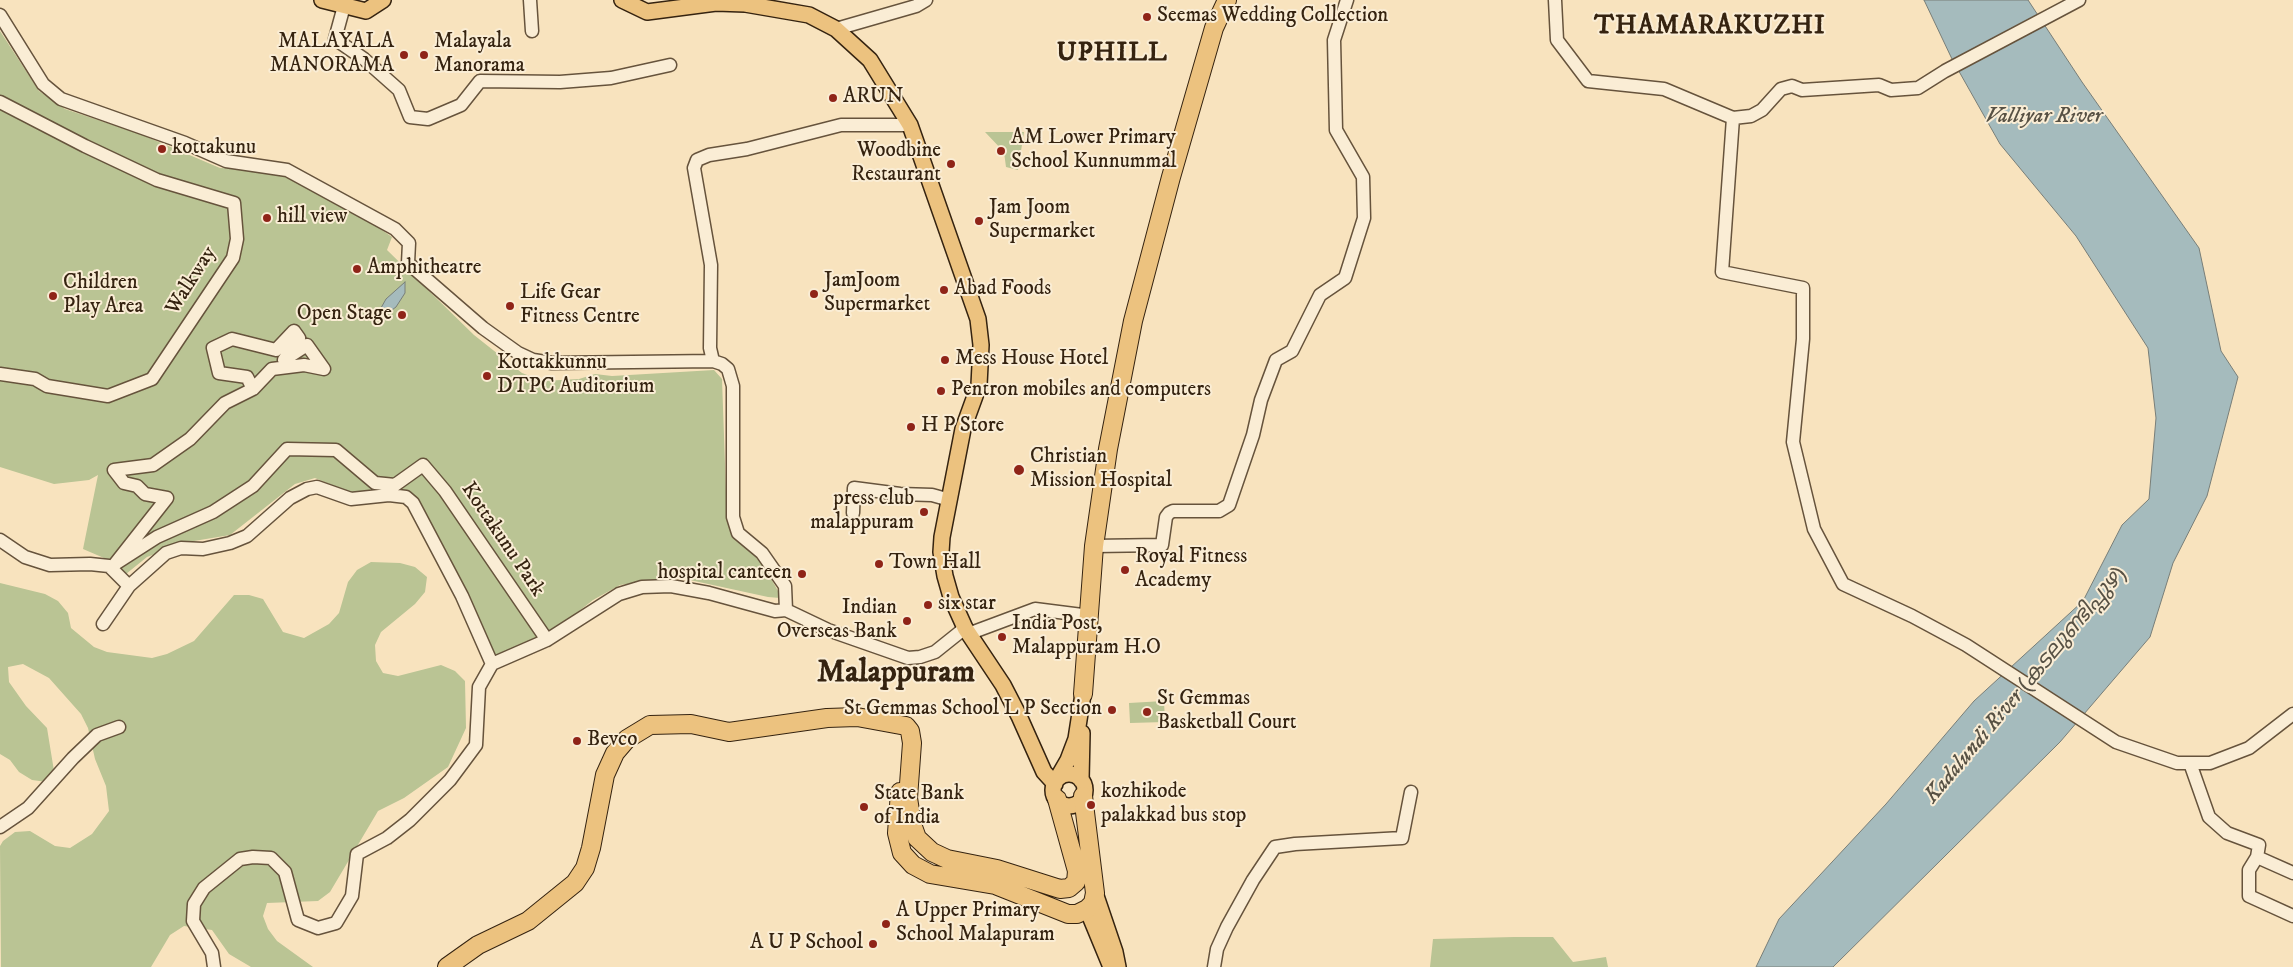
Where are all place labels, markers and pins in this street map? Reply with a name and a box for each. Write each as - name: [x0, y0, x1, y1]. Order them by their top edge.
- place label: Seemas Wedding Collection: [1157, 4, 1388, 30]
- marker: Seemas Wedding Collection: [1141, 11, 1153, 23]
- place label: MALAYALA MANORAMA: [270, 30, 394, 80]
- place label: Malayala Manorama: [434, 30, 525, 80]
- marker: MALAYALA MANORAMA: [398, 49, 410, 61]
- marker: Malayala Manorama: [418, 49, 430, 61]
- place label: ARUN: [843, 85, 903, 111]
- marker: ARUN: [827, 92, 839, 104]
- place label: AM Lower Primary School Kunnummal: [1011, 126, 1177, 176]
- place label: kottakunu: [172, 136, 256, 162]
- place label: Woodbine Restaurant: [851, 139, 941, 189]
- marker: kottakunu: [156, 143, 168, 155]
- marker: AM Lower Primary School Kunnummal: [995, 145, 1007, 157]
- marker: Woodbine Restaurant: [945, 158, 957, 170]
- place label: Jam Joom Supermarket: [989, 196, 1095, 246]
- place label: hill view: [277, 205, 347, 231]
- marker: hill view: [261, 212, 273, 224]
- marker: Jam Joom Supermarket: [973, 215, 985, 227]
- place label: Amphitheatre: [367, 256, 481, 282]
- marker: Amphitheatre: [351, 263, 363, 275]
- place label: JamJoom Supermarket: [824, 269, 930, 319]
- place label: Children Play Area: [63, 271, 143, 321]
- place label: Abad Foods: [954, 277, 1051, 303]
- place label: Life Gear Fitness Centre: [520, 281, 640, 331]
- marker: Abad Foods: [938, 284, 950, 296]
- marker: JamJoom Supermarket: [808, 288, 820, 300]
- marker: Children Play Area: [47, 290, 59, 302]
- marker: Life Gear Fitness Centre: [504, 300, 516, 312]
- place label: Open Stage: [297, 302, 392, 328]
- marker: Open Stage: [396, 309, 408, 321]
- place label: Mess House Hotel: [955, 347, 1108, 373]
- place label: Kottakkunnu DTPC Auditorium: [497, 351, 654, 401]
- marker: Mess House Hotel: [939, 354, 951, 366]
- marker: Kottakkunnu DTPC Auditorium: [481, 370, 493, 382]
- place label: Pentron mobiles and computers: [951, 378, 1211, 404]
- marker: Pentron mobiles and computers: [935, 385, 947, 397]
- place label: H P Store: [921, 414, 1004, 440]
- marker: H P Store: [905, 421, 917, 433]
- place label: Christian Mission Hospital: [1030, 445, 1172, 495]
- marker: Christian Mission Hospital: [1012, 463, 1026, 477]
- place label: press club malappuram: [810, 487, 914, 537]
- marker: press club malappuram: [918, 506, 930, 518]
- place label: Royal Fitness Academy: [1135, 545, 1247, 595]
- place label: Town Hall: [889, 551, 981, 577]
- marker: Town Hall: [873, 558, 885, 570]
- place label: hospital canteen: [658, 561, 792, 587]
- marker: Royal Fitness Academy: [1119, 564, 1131, 576]
- marker: hospital canteen: [796, 568, 808, 580]
- place label: six star: [938, 592, 996, 618]
- place label: Indian Overseas Bank: [777, 596, 897, 646]
- marker: six star: [922, 599, 934, 611]
- place label: India Post, Malappuram H.O: [1012, 612, 1161, 662]
- marker: Indian Overseas Bank: [901, 615, 913, 627]
- marker: India Post, Malappuram H.O: [996, 631, 1008, 643]
- place label: St Gemmas Basketball Court: [1157, 687, 1297, 737]
- place label: St Gemmas School L P Section: [844, 697, 1102, 723]
- marker: St Gemmas School L P Section: [1106, 704, 1118, 716]
- marker: St Gemmas Basketball Court: [1141, 706, 1153, 718]
- place label: Bevco: [587, 728, 637, 754]
- marker: Bevco: [571, 735, 583, 747]
- place label: kozhikode palakkad bus stop: [1101, 780, 1246, 830]
- place label: State Bank of India: [874, 782, 964, 832]
- marker: kozhikode palakkad bus stop: [1085, 799, 1097, 811]
- marker: State Bank of India: [858, 801, 870, 813]
- place label: A Upper Primary School Malapuram: [896, 899, 1055, 949]
- marker: A Upper Primary School Malapuram: [880, 918, 892, 930]
- place label: A U P School: [750, 931, 863, 957]
- marker: A U P School: [867, 938, 879, 950]

